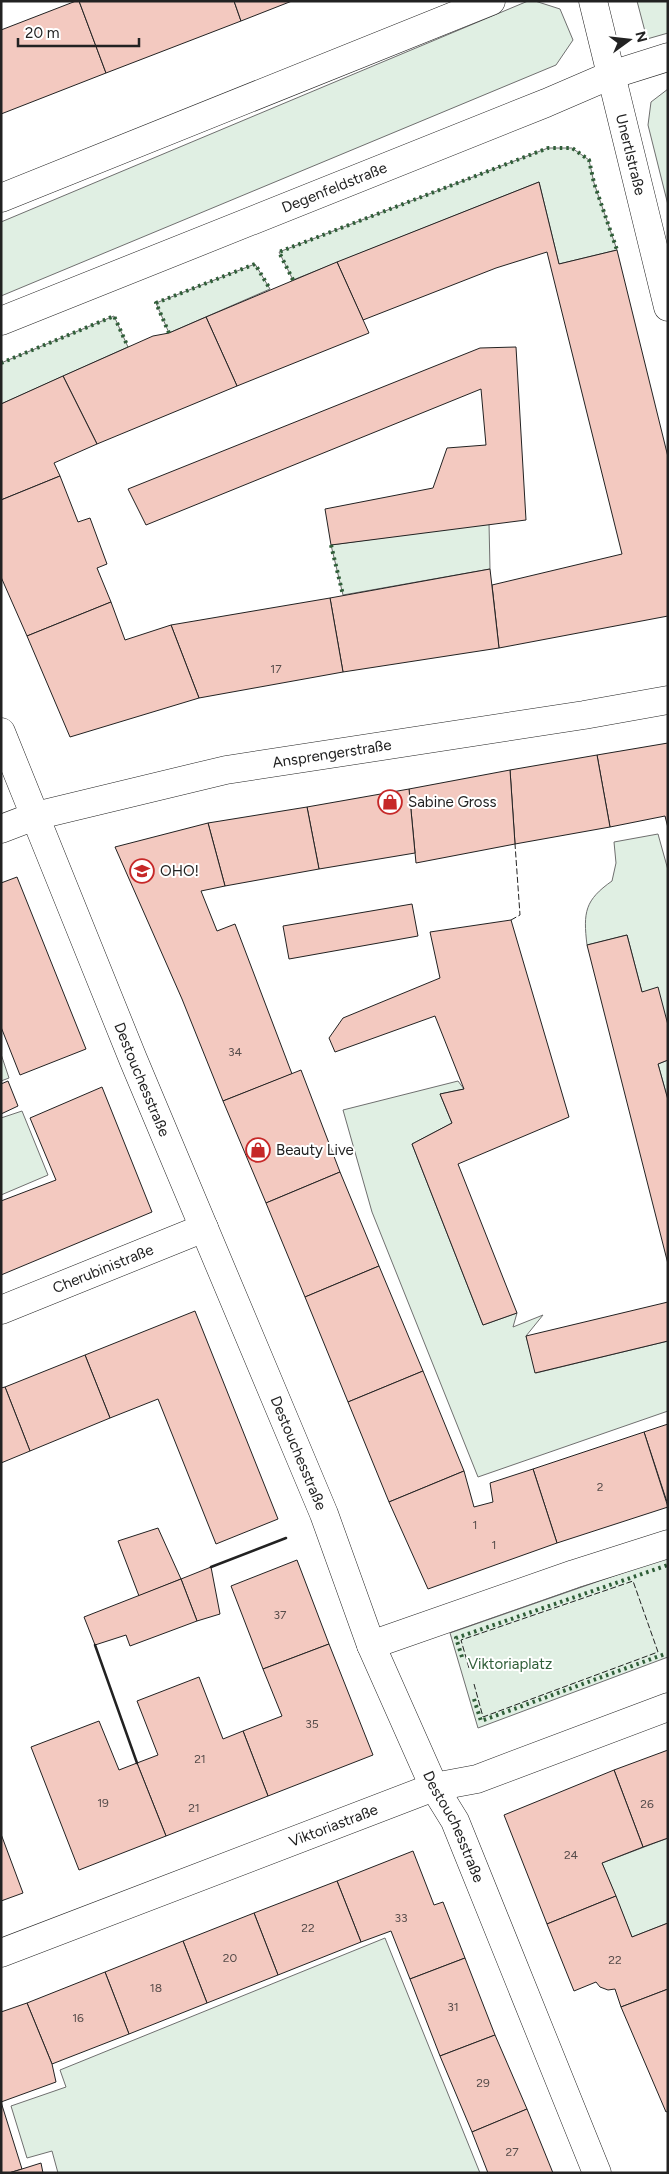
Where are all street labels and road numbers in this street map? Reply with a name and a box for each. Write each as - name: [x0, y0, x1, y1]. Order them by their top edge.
- street label: Unertlstraße: [612, 112, 649, 197]
- street label: Degenfeldstraße: [279, 159, 390, 217]
- street label: Ansprengerstraße: [271, 736, 393, 772]
- street label: Destouchesstraße: [110, 1020, 174, 1139]
- street label: Cherubinistraße: [50, 1240, 156, 1297]
- street label: Destouchesstraße: [266, 1393, 330, 1513]
- street label: Destouchesstraße: [419, 1768, 488, 1885]
- street label: Viktoriastraße: [286, 1800, 380, 1851]

